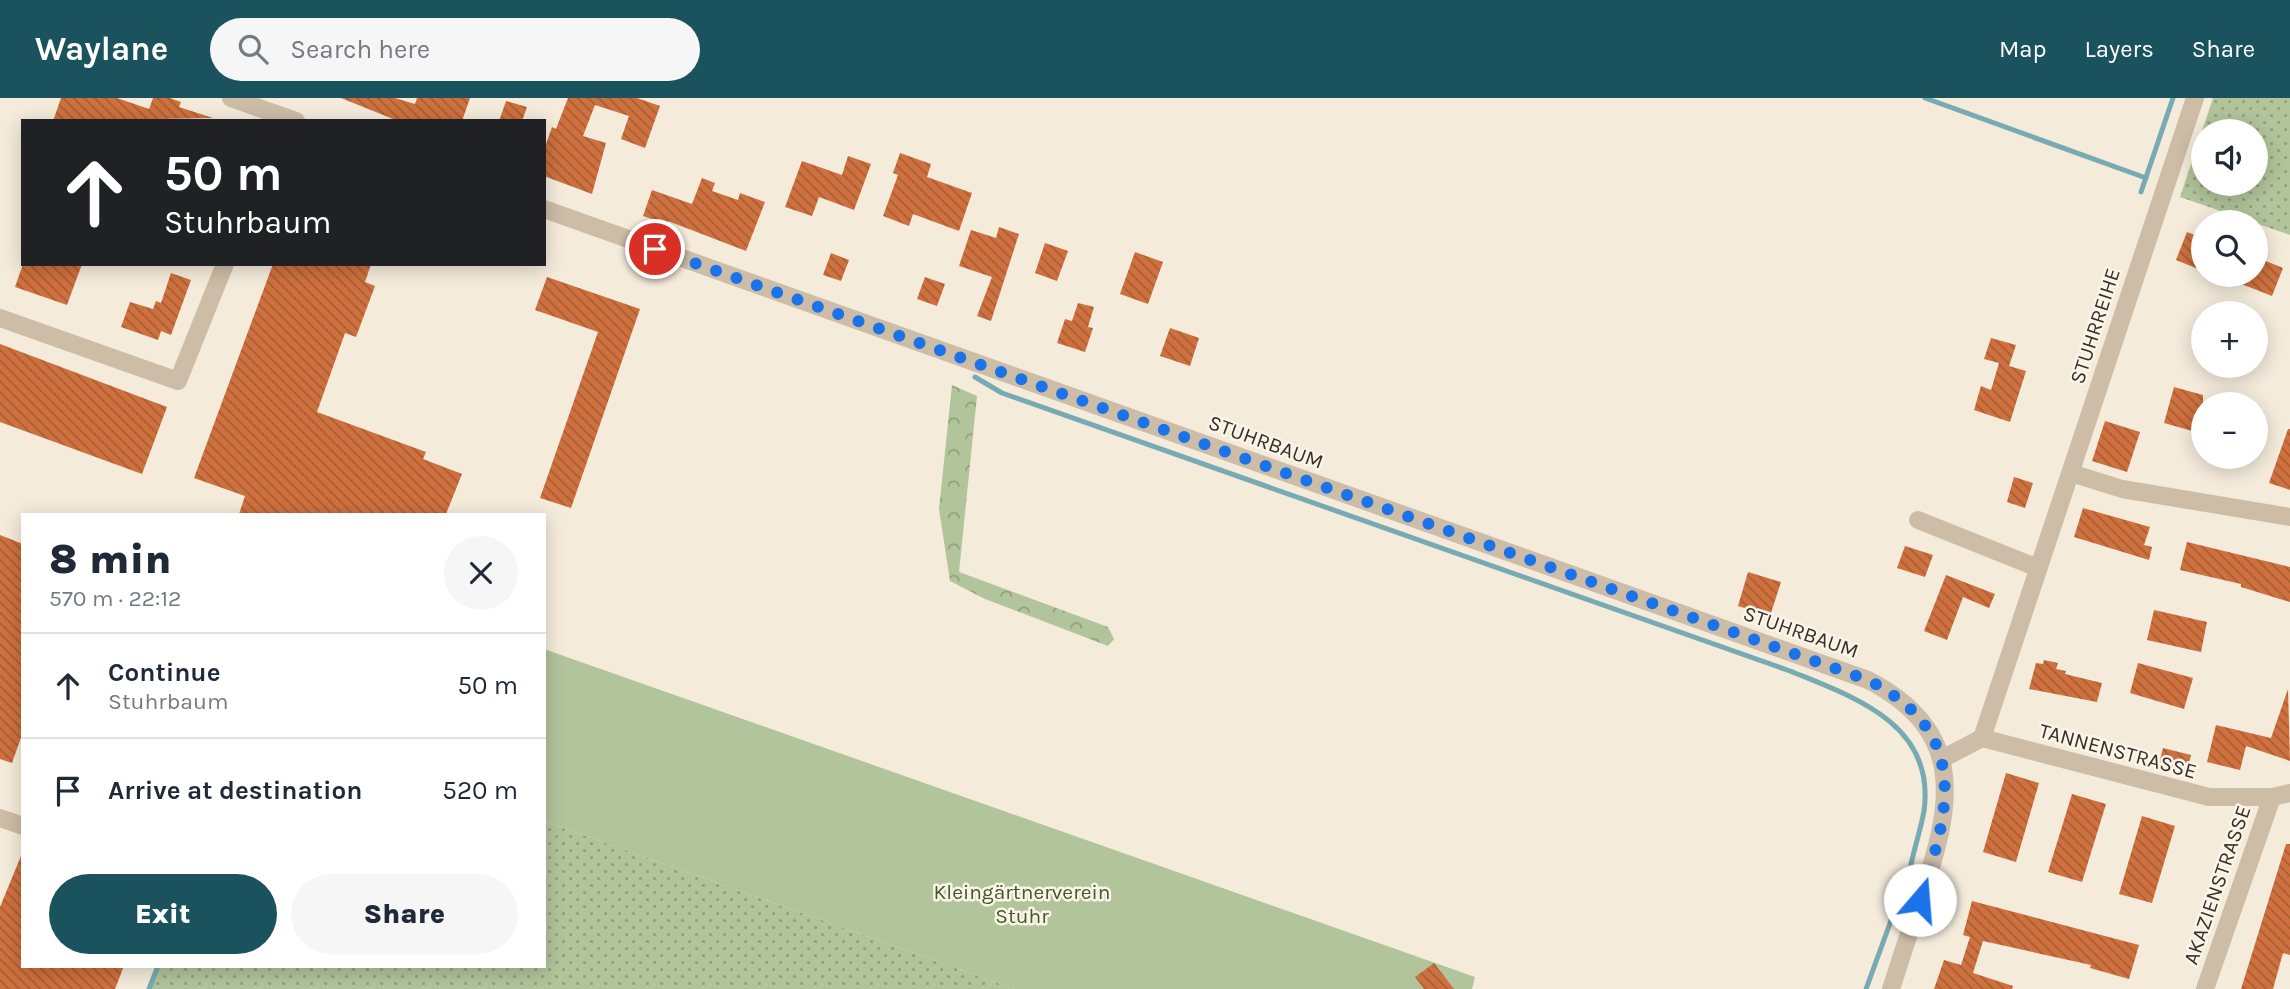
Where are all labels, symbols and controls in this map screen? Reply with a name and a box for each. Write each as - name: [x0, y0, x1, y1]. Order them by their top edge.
- search box: [210, 18, 700, 81]
- text: Waylane: [35, 30, 168, 68]
- icon: search: [234, 30, 272, 68]
- text: Search here: [290, 34, 430, 65]
- text: Map: [1999, 35, 2047, 63]
- text: Layers: [2085, 35, 2154, 63]
- text: Share: [2192, 35, 2255, 63]
- map controls: [2191, 119, 2268, 469]
- button: sound: [2191, 119, 2268, 196]
- text: 50 m: [164, 145, 282, 202]
- icon: ahead: [49, 147, 140, 238]
- text: Stuhrbaum: [164, 204, 332, 241]
- button: search: [2191, 210, 2268, 287]
- pin: [625, 219, 685, 279]
- icon: arrive: [636, 230, 674, 268]
- street label: STUHRREIHE: [2065, 265, 2125, 387]
- button: +: [2191, 301, 2268, 378]
- button: −: [2191, 392, 2268, 469]
- street label: STUHRBAUM: [1205, 410, 1327, 474]
- text: 8 min: [49, 534, 171, 584]
- button: close: [444, 536, 518, 610]
- text: 570 m · 22:12: [49, 585, 181, 612]
- street label: STUHRBAUM: [1740, 601, 1862, 663]
- text: Continue: [108, 657, 220, 688]
- icon: ahead: [49, 667, 87, 705]
- text: 50 m: [457, 670, 518, 701]
- text: Stuhrbaum: [108, 688, 228, 715]
- street label: TANNENSTRASSE: [2037, 718, 2199, 784]
- icon: arrive: [49, 772, 87, 810]
- text: Arrive at destination: [108, 775, 362, 806]
- text: 520 m: [442, 775, 518, 806]
- street label: AKAZIENSTRASSE: [2179, 802, 2255, 968]
- position arrow: [1883, 863, 1957, 937]
- button: Exit: [49, 874, 277, 954]
- button: Share: [291, 874, 518, 954]
- park label: Kleingärtnerverein Stuhr: [934, 880, 1110, 928]

